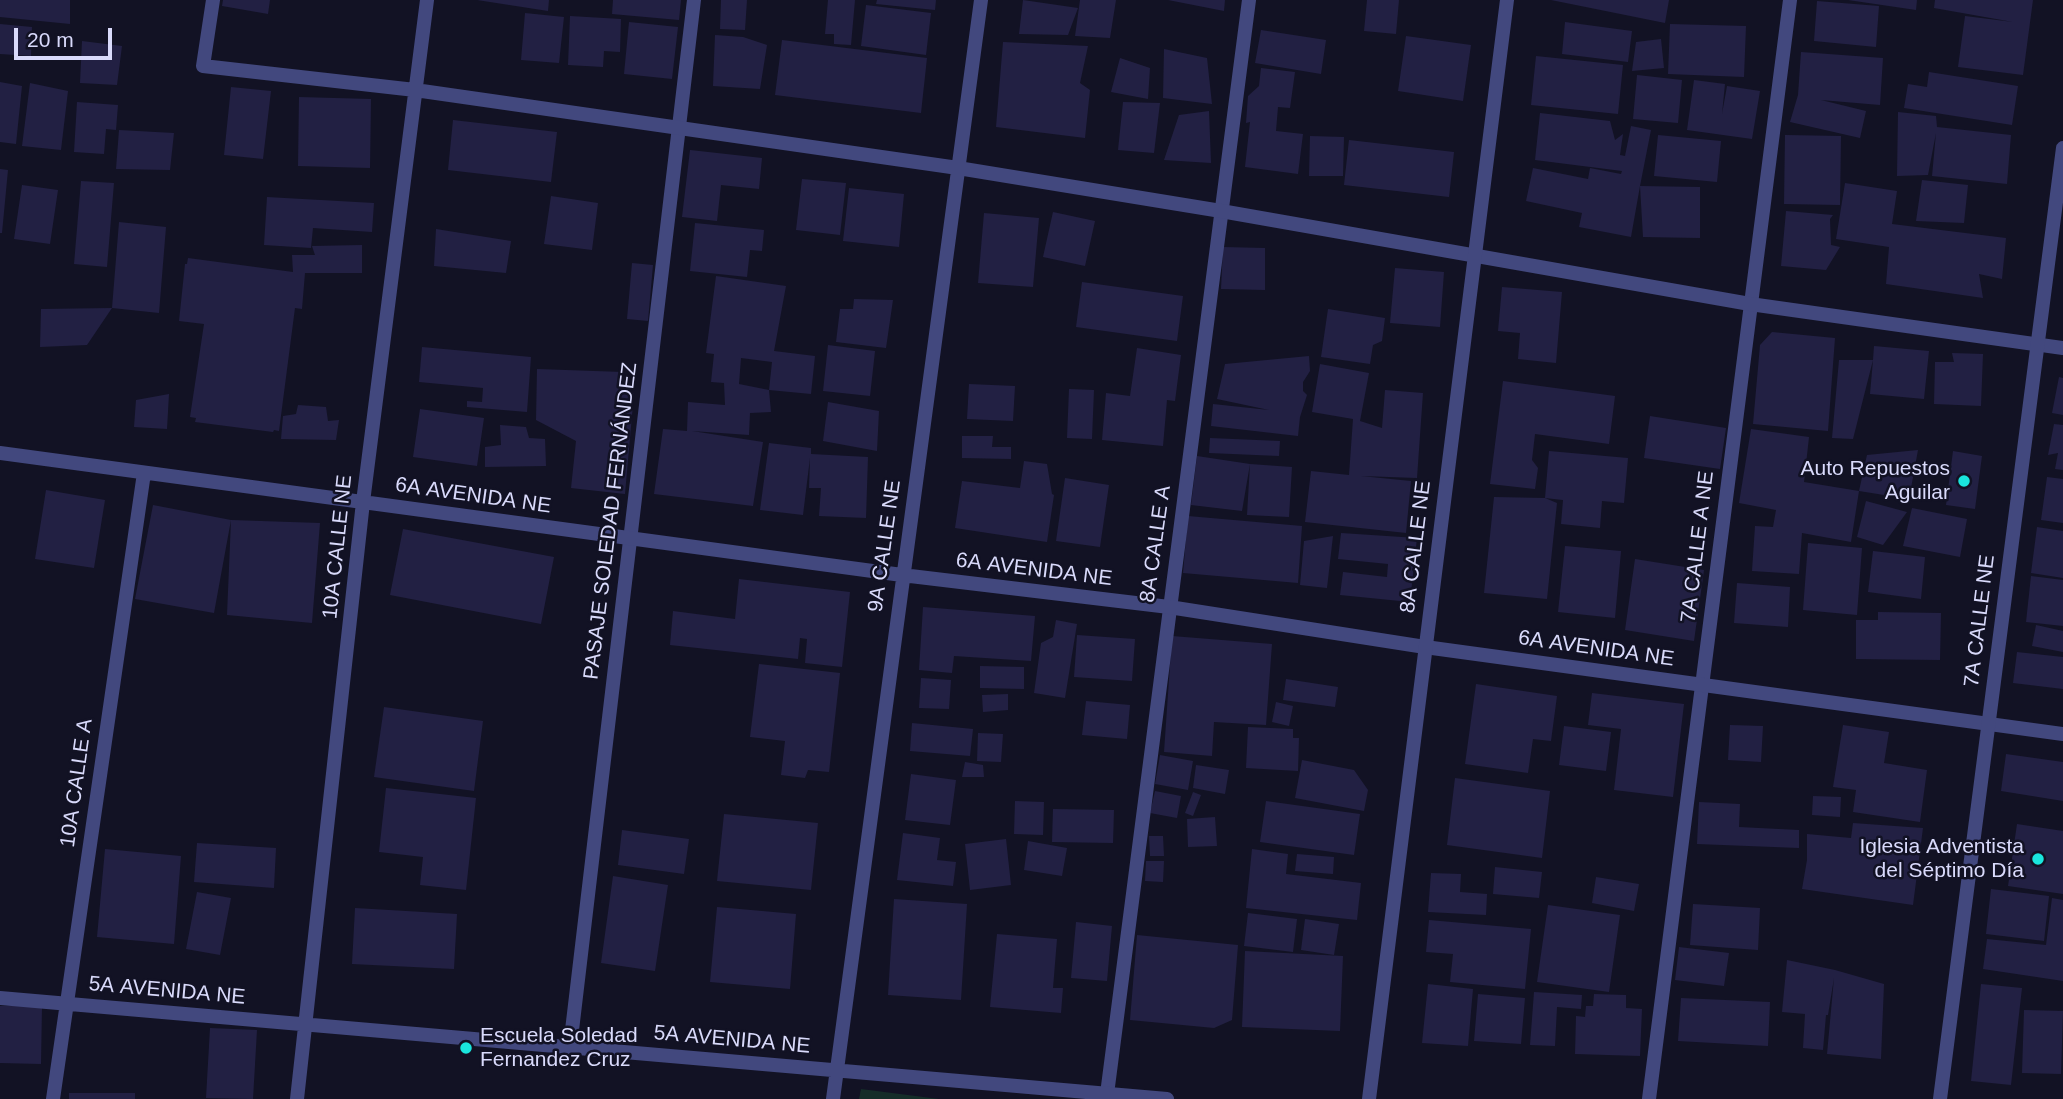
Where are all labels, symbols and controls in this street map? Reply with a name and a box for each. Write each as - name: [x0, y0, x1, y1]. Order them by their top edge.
- scale bar: [18, 14, 116, 58]
- text: 20 m: [27, 28, 74, 51]
- street label: PASAJE SOLEDAD FERNÁNDEZ: [579, 361, 643, 681]
- place label: Auto Repuestos Aguilar: [1801, 456, 1950, 506]
- street label: 7A CALLE A NE: [1676, 470, 1720, 624]
- street label: 6A AVENIDA NE: [393, 473, 553, 519]
- marker: Auto Repuestos Aguilar: [1956, 473, 1972, 489]
- street label: 10A CALLE NE: [318, 474, 358, 620]
- street label: 9A CALLE NE: [863, 478, 907, 614]
- street label: 8A CALLE NE: [1395, 479, 1437, 615]
- street label: 8A CALLE A: [1135, 484, 1177, 604]
- street label: 6A AVENIDA NE: [954, 548, 1114, 592]
- street label: 7A CALLE NE: [1959, 553, 2001, 689]
- street label: 6A AVENIDA NE: [1516, 626, 1676, 672]
- street label: 10A CALLE A: [56, 717, 98, 849]
- place label: Iglesia Adventista del Séptimo Día: [1859, 834, 2024, 884]
- marker: Iglesia Adventista del Séptimo Día: [2030, 851, 2046, 867]
- street label: 5A AVENIDA NE: [88, 972, 246, 1010]
- street label: 5A AVENIDA NE: [653, 1021, 811, 1059]
- place label: Escuela Soledad Fernandez Cruz: [480, 1023, 638, 1073]
- marker: Escuela Soledad Fernandez Cruz: [458, 1040, 474, 1056]

